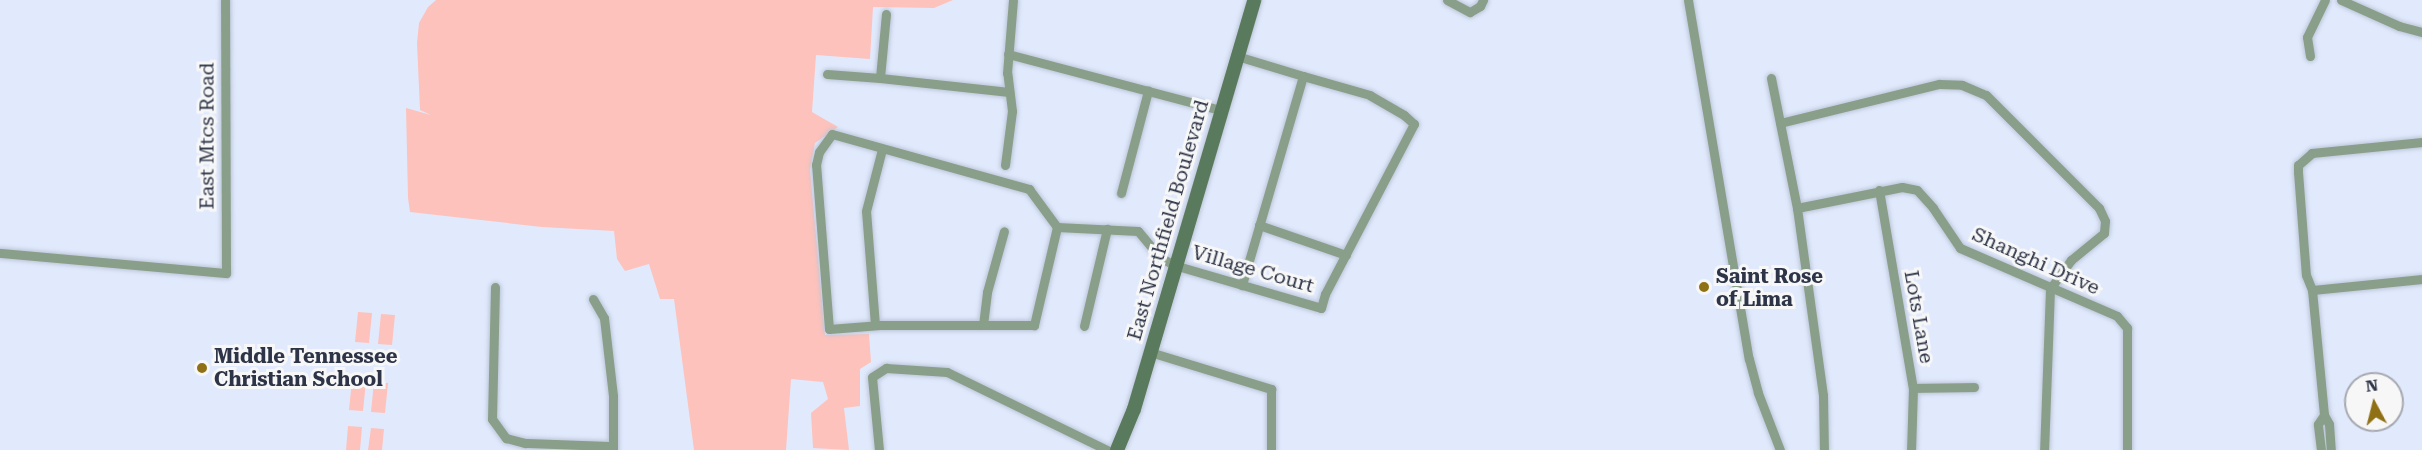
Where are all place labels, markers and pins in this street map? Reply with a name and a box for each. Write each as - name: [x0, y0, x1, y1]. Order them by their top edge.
- place label: Saint Rose of Lima: [1716, 264, 1823, 311]
- marker: Saint Rose of Lima: [1697, 280, 1711, 294]
- place label: Middle Tennessee Christian School: [214, 344, 397, 391]
- marker: Middle Tennessee Christian School: [195, 361, 209, 375]

